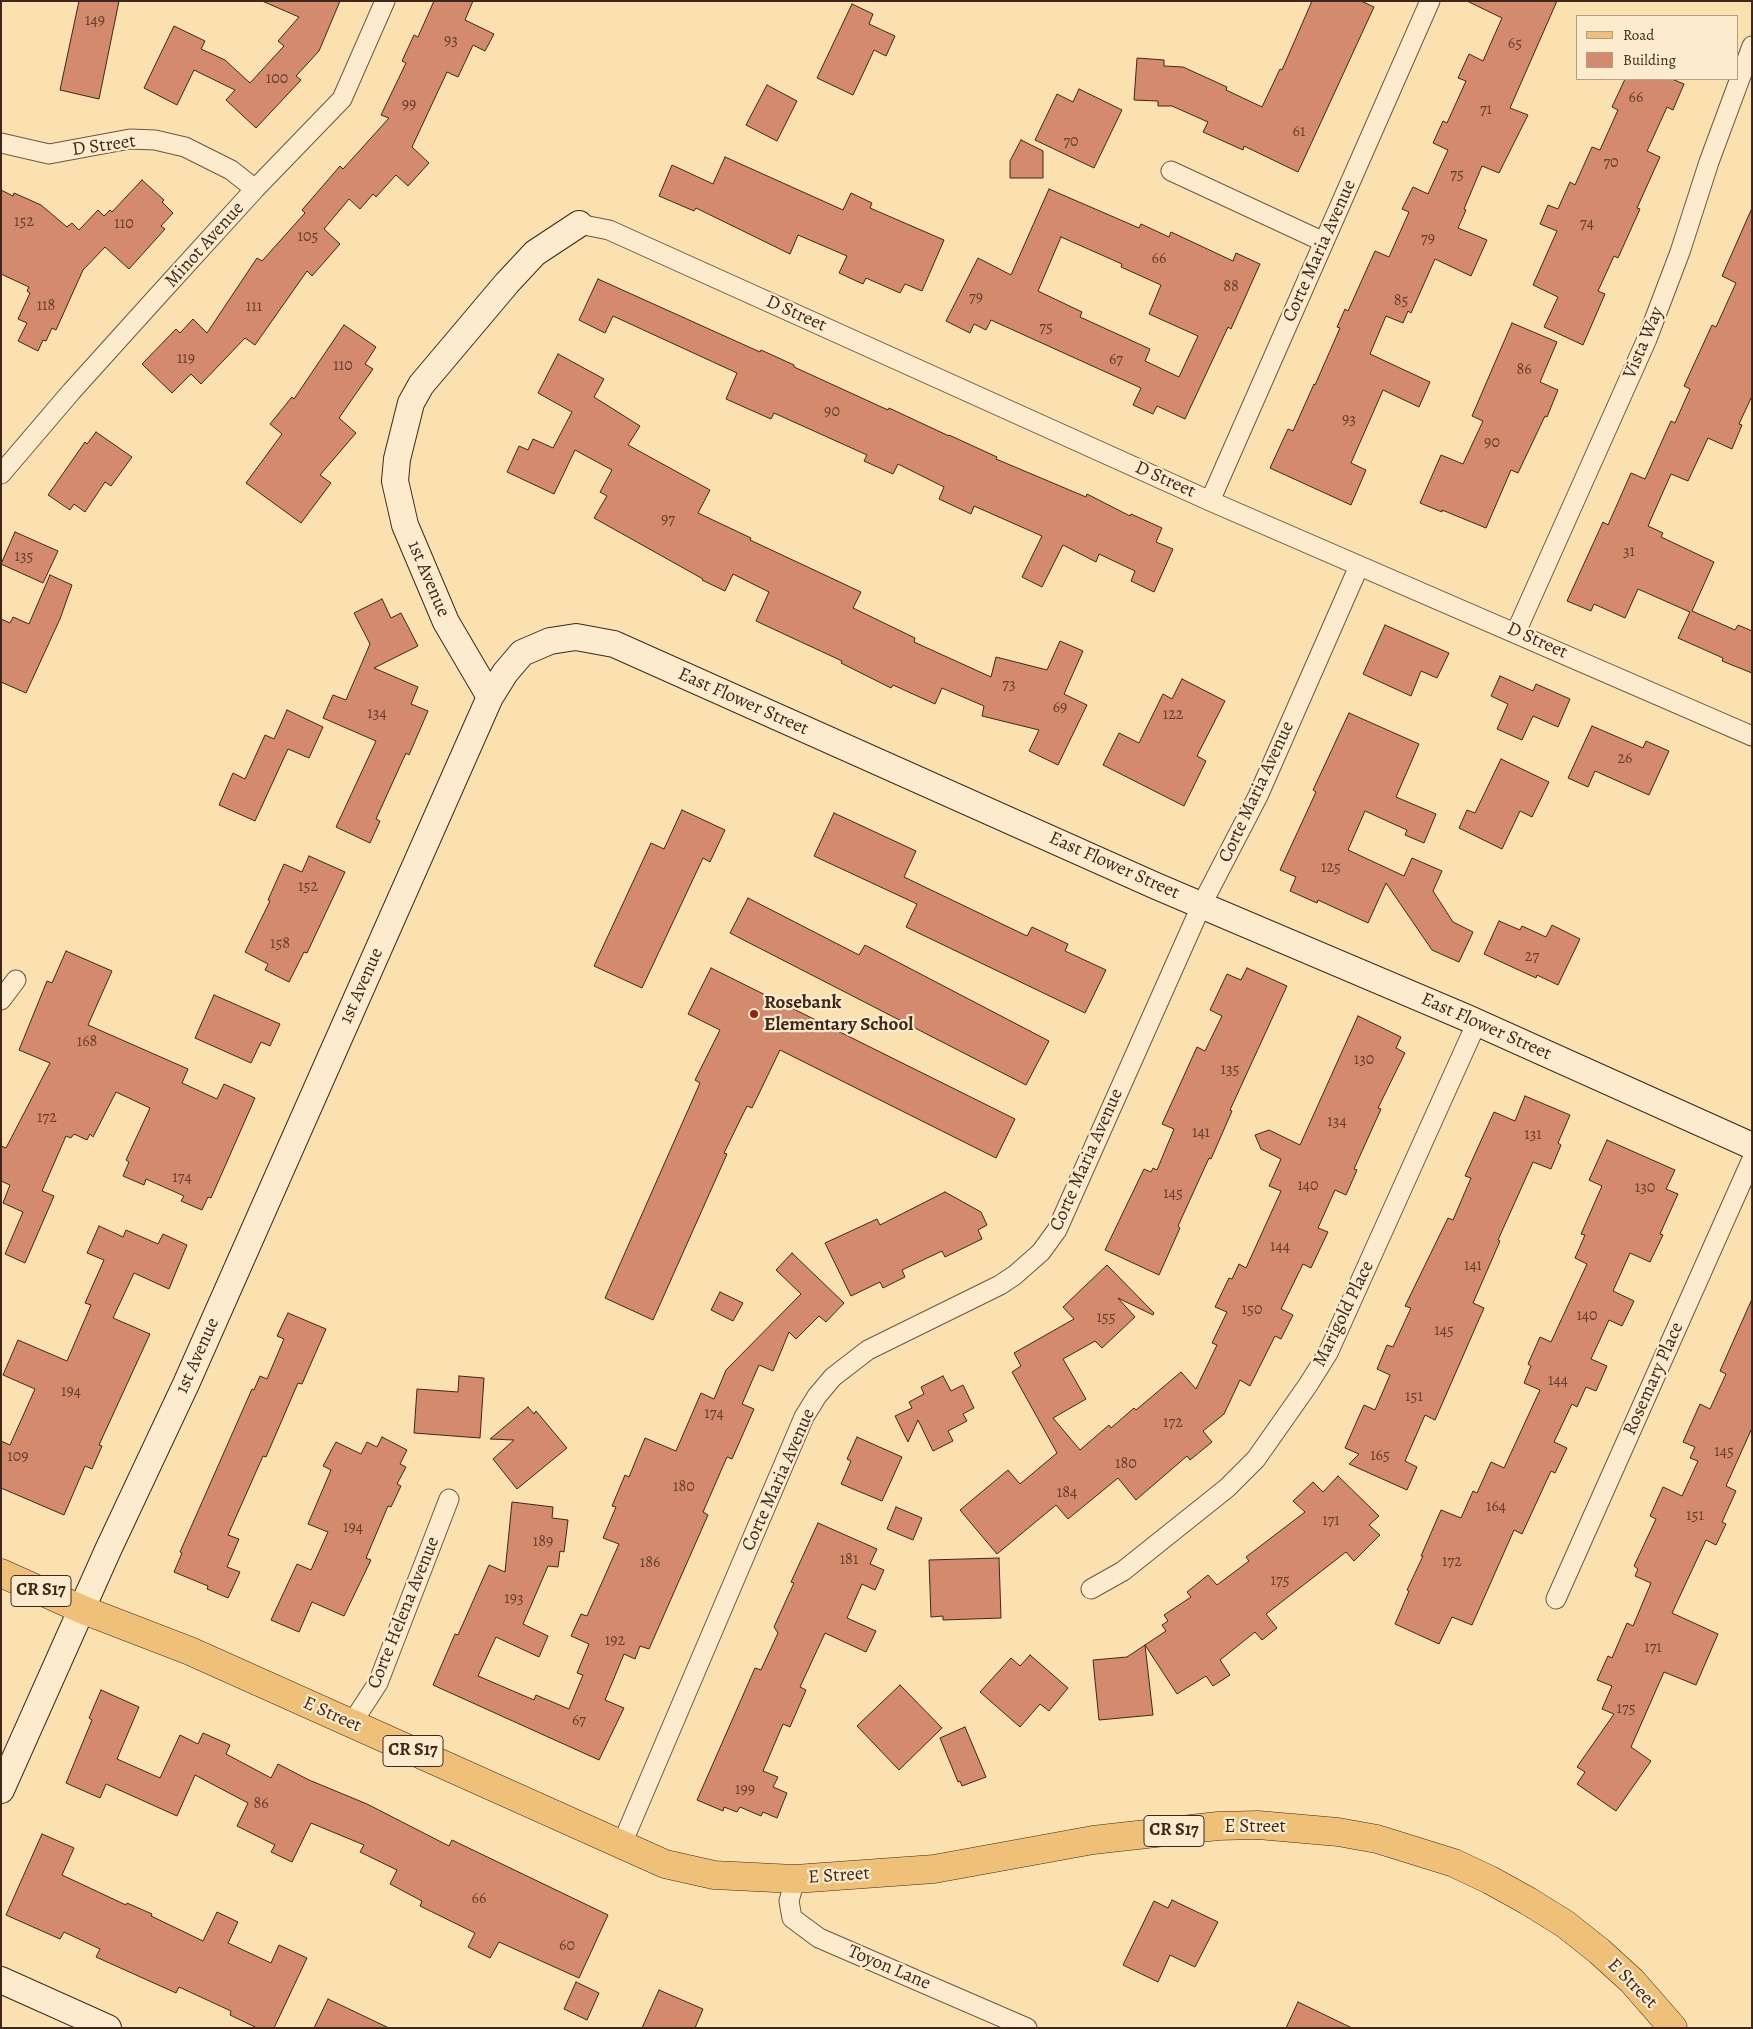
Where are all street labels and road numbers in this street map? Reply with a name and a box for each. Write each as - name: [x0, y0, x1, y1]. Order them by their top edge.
- street label: D Street: [71, 130, 137, 162]
- street label: Corte Maria Avenue: [1278, 176, 1362, 326]
- street label: Minot Avenue: [160, 197, 250, 293]
- street label: D Street: [762, 291, 830, 337]
- street label: Vista Way: [1619, 304, 1669, 382]
- street label: D Street: [1131, 457, 1199, 503]
- street label: 1st Avenue: [402, 537, 454, 621]
- street label: D Street: [1503, 618, 1571, 664]
- street label: East Flower Street: [674, 663, 812, 741]
- street label: Corte Maria Avenue: [1214, 718, 1300, 866]
- street label: East Flower Street: [1045, 827, 1183, 905]
- street label: 1st Avenue: [335, 944, 389, 1028]
- street label: East Flower Street: [1417, 988, 1555, 1066]
- street label: Corte Maria Avenue: [1045, 1085, 1129, 1235]
- street label: Marigold Place: [1309, 1257, 1379, 1371]
- street label: 1st Avenue: [171, 1314, 225, 1398]
- street label: Rosemary Place: [1619, 1319, 1689, 1439]
- street label: Corte Maria Avenue: [737, 1405, 821, 1555]
- street label: Corte Helena Avenue: [363, 1534, 445, 1692]
- road number: CR S17: [11, 1575, 71, 1606]
- street label: E Street: [299, 1692, 365, 1738]
- road number: CR S17: [383, 1735, 443, 1766]
- road number: CR S17: [1144, 1815, 1204, 1846]
- street label: E Street: [1224, 1816, 1286, 1838]
- street label: E Street: [807, 1862, 871, 1890]
- street label: Toyon Lane: [844, 1940, 934, 1996]
- street label: E Street: [1602, 1954, 1662, 2014]

